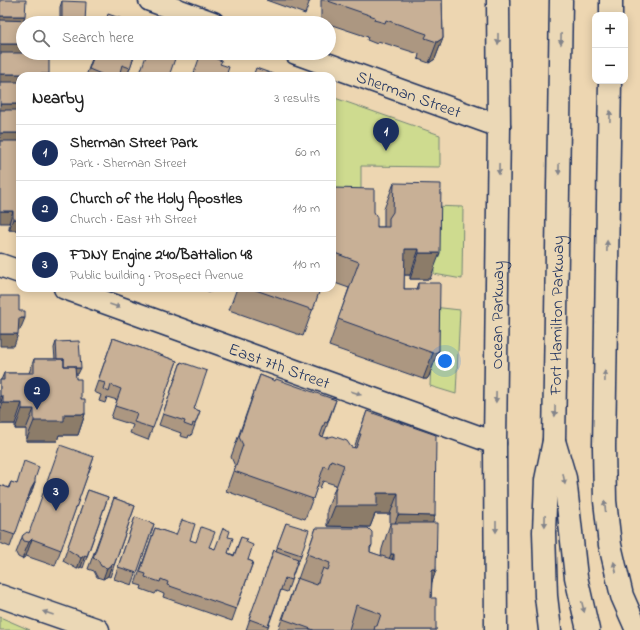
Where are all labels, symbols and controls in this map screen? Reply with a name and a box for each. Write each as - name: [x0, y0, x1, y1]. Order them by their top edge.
- map controls: [592, 12, 628, 84]
- button: +: [592, 12, 628, 48]
- search box: [16, 16, 336, 60]
- icon: search: [30, 27, 52, 49]
- text: Search here: [62, 27, 134, 49]
- one-way arrow: [495, 33, 501, 46]
- one-way arrow: [558, 33, 564, 46]
- button: −: [592, 48, 628, 84]
- street label: Sherman Street: [353, 65, 465, 125]
- text: Nearby: [32, 86, 84, 111]
- text: 3 results: [274, 89, 320, 108]
- one-way arrow: [606, 110, 613, 122]
- pin: 1: [373, 118, 399, 151]
- text: Sherman Street Park: [70, 132, 198, 154]
- text: 1: [43, 143, 47, 162]
- text: 60 m: [295, 143, 320, 162]
- text: Park · Sherman Street: [70, 154, 187, 173]
- one-way arrow: [496, 163, 502, 176]
- one-way arrow: [555, 163, 562, 175]
- text: Church of the Holy Apostles: [70, 188, 243, 210]
- text: 2: [42, 199, 48, 218]
- text: 110 m: [293, 199, 320, 218]
- text: Church · East 7th Street: [70, 210, 197, 229]
- street label: Fort Hamilton Parkway: [544, 235, 572, 396]
- one-way arrow: [604, 240, 611, 252]
- text: FDNY Engine 240/Battalion 48: [70, 244, 252, 266]
- text: 3: [42, 255, 48, 274]
- text: 110 m: [293, 255, 320, 274]
- street label: Ocean Parkway: [485, 261, 512, 370]
- text: Public building · Prospect Avenue: [70, 266, 243, 285]
- one-way arrow: [109, 303, 121, 309]
- street label: East 7th Street: [225, 337, 333, 397]
- your location: [435, 351, 455, 371]
- one-way arrow: [602, 369, 608, 382]
- pin: 2: [24, 377, 50, 410]
- one-way arrow: [350, 390, 362, 396]
- one-way arrow: [492, 391, 499, 403]
- one-way arrow: [552, 405, 558, 418]
- one-way arrow: [562, 472, 568, 485]
- pin: 3: [43, 478, 69, 511]
- one-way arrow: [602, 500, 609, 512]
- one-way arrow: [541, 515, 548, 527]
- one-way arrow: [493, 521, 499, 534]
- one-way arrow: [612, 561, 618, 573]
- one-way arrow: [580, 601, 586, 613]
- one-way arrow: [42, 609, 54, 615]

